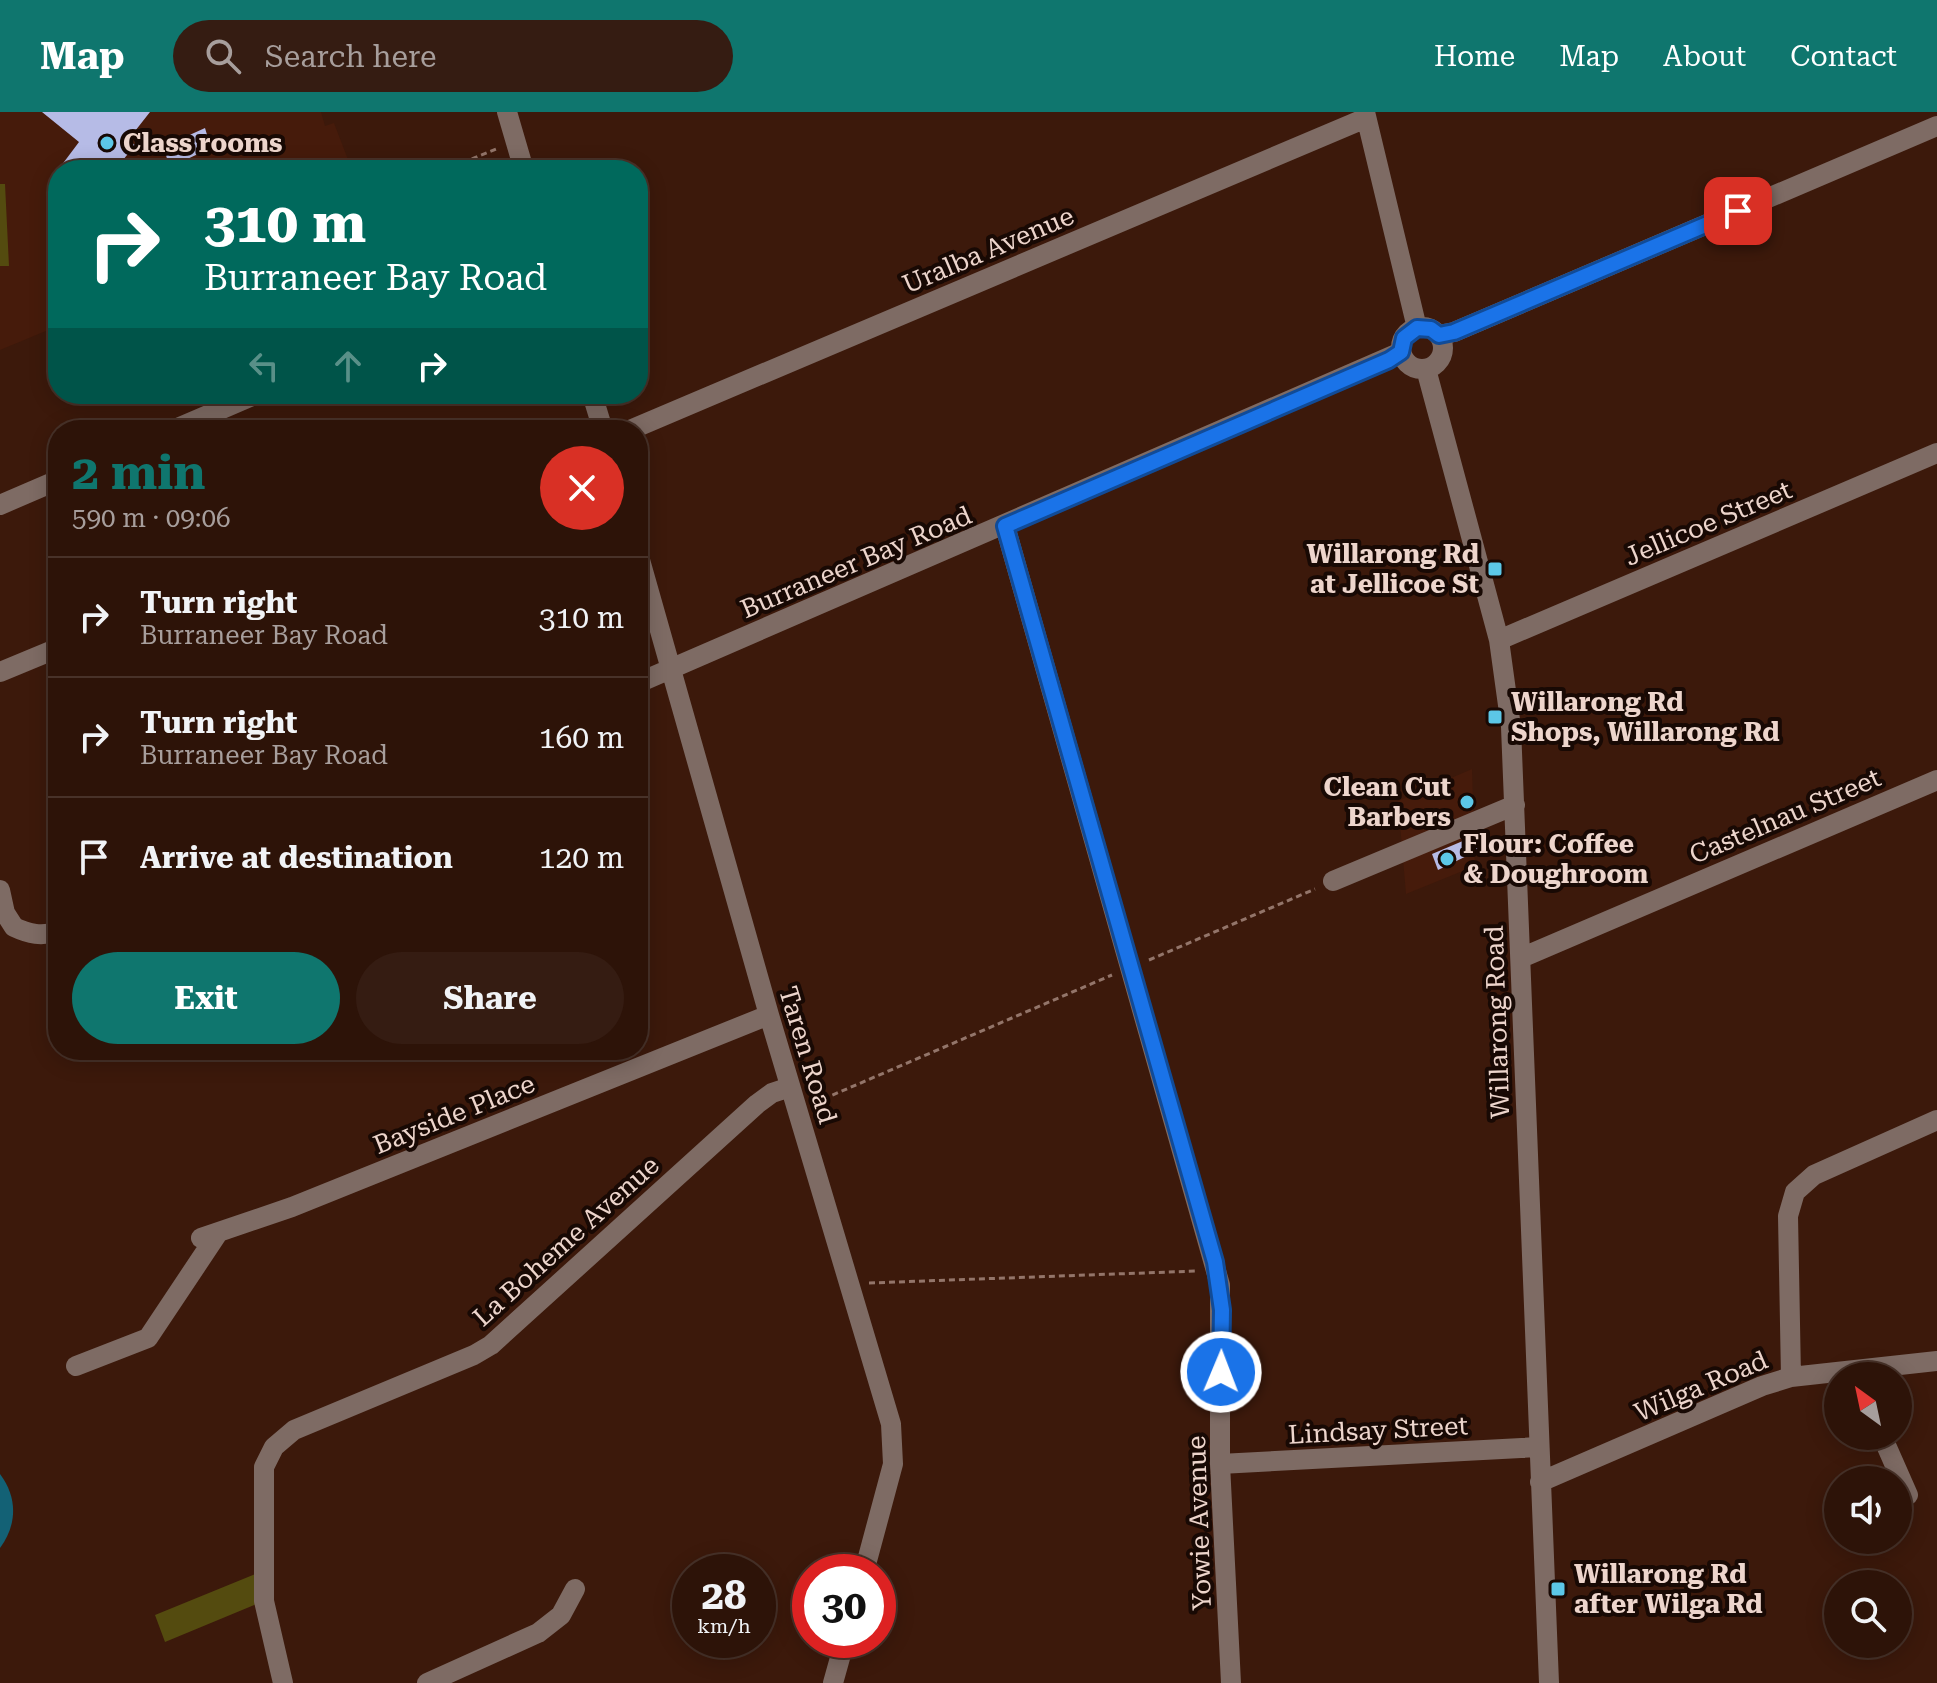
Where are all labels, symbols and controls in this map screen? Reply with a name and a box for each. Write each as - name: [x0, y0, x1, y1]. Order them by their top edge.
- search box: [173, 20, 733, 92]
- text: Map: [40, 34, 125, 78]
- icon: search: [201, 34, 245, 78]
- text: Search here: [265, 39, 437, 74]
- text: Home: [1434, 40, 1515, 73]
- text: Map: [1559, 40, 1619, 73]
- text: About: [1663, 40, 1746, 73]
- text: Contact: [1790, 40, 1897, 73]
- place label: Class rooms: [123, 128, 283, 158]
- marker: Class rooms: [98, 134, 116, 152]
- pin: [1704, 177, 1772, 245]
- icon: arrive: [1716, 189, 1760, 233]
- text: 310 m: [204, 190, 366, 256]
- icon: right: [72, 192, 176, 296]
- street label: Uralba Avenue: [898, 200, 1078, 300]
- text: Burraneer Bay Road: [204, 257, 547, 299]
- icon: left: [242, 344, 286, 388]
- icon: ahead: [326, 344, 370, 388]
- icon: right: [410, 344, 454, 388]
- text: 2 min: [72, 445, 205, 501]
- button: close: [540, 446, 624, 530]
- street label: Jellicoe Street: [1620, 474, 1796, 572]
- street label: Burraneer Bay Road: [736, 500, 976, 624]
- text: 590 m · 09:06: [72, 503, 231, 533]
- place label: Willarong Rd at Jellicoe St: [1306, 539, 1479, 599]
- marker: Willarong Rd at Jellicoe St: [1486, 560, 1504, 578]
- text: Turn right: [140, 585, 297, 620]
- icon: right: [72, 595, 116, 639]
- text: 310 m: [539, 600, 624, 635]
- text: Burraneer Bay Road: [140, 620, 388, 650]
- place label: Willarong Rd Shops, Willarong Rd: [1511, 687, 1780, 747]
- text: Turn right: [140, 705, 297, 740]
- marker: Willarong Rd Shops, Willarong Rd: [1486, 708, 1504, 726]
- icon: right: [72, 715, 116, 759]
- text: 160 m: [539, 720, 624, 755]
- text: Burraneer Bay Road: [140, 740, 388, 770]
- street label: Castelnau Street: [1685, 762, 1885, 870]
- place label: Clean Cut Barbers: [1323, 772, 1451, 832]
- marker: Clean Cut Barbers: [1458, 793, 1476, 811]
- place label: Flour: Coffee & Doughroom: [1463, 829, 1648, 889]
- icon: arrive: [72, 835, 116, 879]
- text: Arrive at destination: [140, 840, 453, 875]
- text: 120 m: [539, 840, 624, 875]
- marker: Flour: Coffee & Doughroom: [1438, 850, 1456, 868]
- street label: Willarong Road: [1479, 925, 1515, 1119]
- button: Exit: [72, 952, 340, 1044]
- button: Share: [356, 952, 624, 1044]
- street label: Taren Road: [773, 983, 843, 1127]
- street label: Bayside Place: [369, 1068, 539, 1160]
- street label: La Boheme Avenue: [467, 1150, 665, 1332]
- position arrow: [1179, 1330, 1263, 1414]
- street label: Wilga Road: [1630, 1344, 1772, 1427]
- north arrow: [1824, 1362, 1912, 1450]
- map controls: [1824, 1362, 1912, 1658]
- street label: Lindsay Street: [1287, 1410, 1469, 1450]
- street label: Yowie Avenue: [1181, 1435, 1217, 1611]
- button: sound: [1824, 1466, 1912, 1554]
- speed limit sign: 30: [792, 1554, 896, 1658]
- place label: Willarong Rd after Wilga Rd: [1574, 1559, 1763, 1619]
- button: search: [1824, 1570, 1912, 1658]
- text: 28: [702, 1572, 746, 1619]
- marker: Willarong Rd after Wilga Rd: [1549, 1580, 1567, 1598]
- text: km/h: [697, 1614, 751, 1638]

